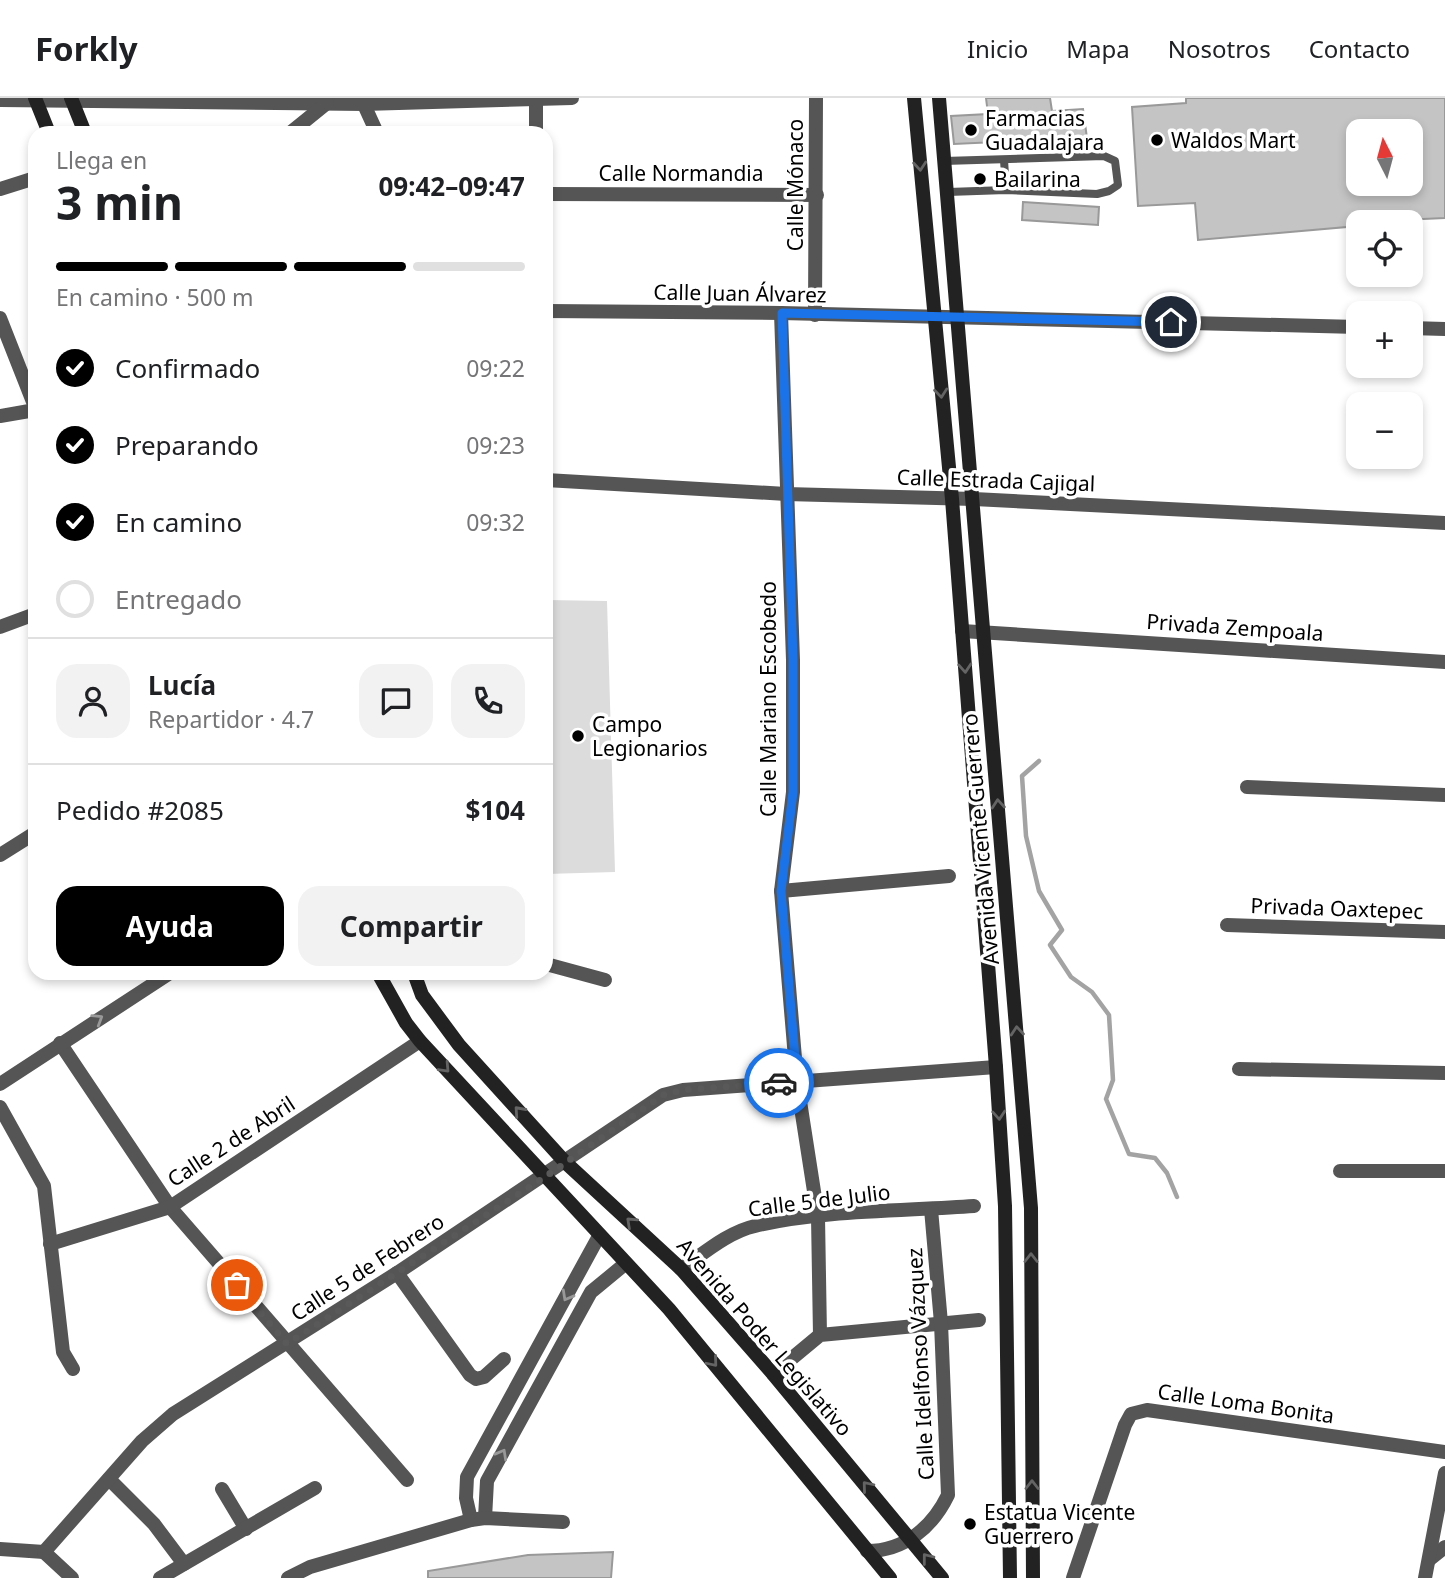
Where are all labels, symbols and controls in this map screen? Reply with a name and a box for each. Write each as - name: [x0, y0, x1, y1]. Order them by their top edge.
- text: Forkly: [35, 26, 138, 71]
- text: Inicio: [967, 32, 1028, 65]
- text: Mapa: [1066, 32, 1130, 65]
- text: Nosotros: [1168, 32, 1271, 65]
- text: Contacto: [1309, 32, 1410, 65]
- place label: Farmacias Guadalajara: [985, 104, 1104, 156]
- street label: Calle Mónaco: [781, 119, 809, 251]
- north arrow: [1346, 119, 1423, 196]
- map controls: [1346, 119, 1423, 469]
- marker: Farmacias Guadalajara: [963, 122, 979, 138]
- place label: Waldos Mart: [1171, 126, 1296, 154]
- marker: Waldos Mart: [1149, 132, 1165, 148]
- text: Llega en: [56, 144, 147, 176]
- street label: Calle Normandia: [598, 159, 764, 187]
- one-way arrow: [912, 161, 927, 172]
- place label: Bailarina: [994, 165, 1081, 193]
- text: 09:42–09:47: [378, 168, 525, 204]
- text: 3 min: [56, 171, 183, 233]
- marker: Bailarina: [972, 171, 988, 187]
- button: locate: [1346, 210, 1423, 287]
- street label: Calle Juan Álvarez: [653, 277, 827, 309]
- text: En camino · 500 m: [56, 281, 254, 313]
- pin: [1141, 292, 1201, 352]
- button: +: [1346, 301, 1423, 378]
- icon: home: [1152, 303, 1190, 341]
- icon: check: [56, 349, 94, 387]
- text: Confirmado: [115, 350, 260, 386]
- text: 09:22: [466, 352, 525, 384]
- one-way arrow: [933, 387, 948, 398]
- button: −: [1346, 392, 1423, 469]
- icon: check: [56, 426, 94, 464]
- text: Preparando: [115, 427, 259, 463]
- text: 09:23: [466, 429, 525, 461]
- street label: Calle Estrada Cajigal: [896, 463, 1096, 497]
- icon: check: [56, 503, 94, 541]
- text: En camino: [115, 504, 242, 540]
- text: 09:32: [466, 506, 525, 538]
- text: Entregado: [115, 581, 242, 617]
- street label: Calle Mariano Escobedo: [754, 581, 782, 817]
- street label: Privada Zempoala: [1145, 607, 1325, 647]
- one-way arrow: [957, 663, 972, 674]
- button: person: [56, 664, 130, 738]
- button: chat: [359, 664, 433, 738]
- button: phone: [451, 664, 525, 738]
- text: Lucía: [148, 667, 216, 703]
- text: Repartidor · 4.7: [148, 703, 314, 735]
- place label: Campo Legionarios: [592, 710, 708, 762]
- street label: Avenida Vicente Guerrero: [955, 712, 1005, 966]
- marker: Campo Legionarios: [570, 728, 586, 744]
- text: Pedido #2085: [56, 792, 224, 828]
- text: $104: [466, 792, 525, 828]
- one-way arrow: [991, 798, 1006, 809]
- button: Ayuda: [56, 886, 284, 966]
- button: Compartir: [298, 886, 525, 966]
- street label: Privada Oaxtepec: [1250, 891, 1424, 925]
- one-way arrow: [90, 1015, 103, 1028]
- one-way arrow: [1010, 1025, 1025, 1036]
- courier: [744, 1048, 814, 1118]
- one-way arrow: [437, 1060, 449, 1073]
- icon: car: [760, 1064, 798, 1102]
- street label: Calle 2 de Abril: [162, 1089, 300, 1193]
- one-way arrow: [514, 1106, 527, 1119]
- one-way arrow: [991, 1109, 1006, 1120]
- street label: Calle 5 de Julio: [746, 1177, 892, 1223]
- street label: Calle 5 de Febrero: [285, 1207, 449, 1327]
- one-way arrow: [626, 1218, 639, 1231]
- street label: Avenida Poder Legislativo: [671, 1232, 859, 1442]
- street label: Calle Idelfonso Vázquez: [900, 1247, 940, 1481]
- one-way arrow: [1023, 1252, 1039, 1263]
- pin: [207, 1255, 267, 1315]
- icon: bag: [218, 1266, 256, 1304]
- one-way arrow: [561, 1289, 575, 1301]
- one-way arrow: [705, 1353, 717, 1366]
- street label: Calle Loma Bonita: [1156, 1377, 1336, 1429]
- one-way arrow: [494, 1448, 507, 1461]
- one-way arrow: [1024, 1480, 1040, 1490]
- one-way arrow: [863, 1482, 875, 1495]
- place label: Estatua Vicente Guerrero: [984, 1498, 1135, 1550]
- marker: Estatua Vicente Guerrero: [962, 1516, 978, 1532]
- one-way arrow: [922, 1554, 935, 1566]

